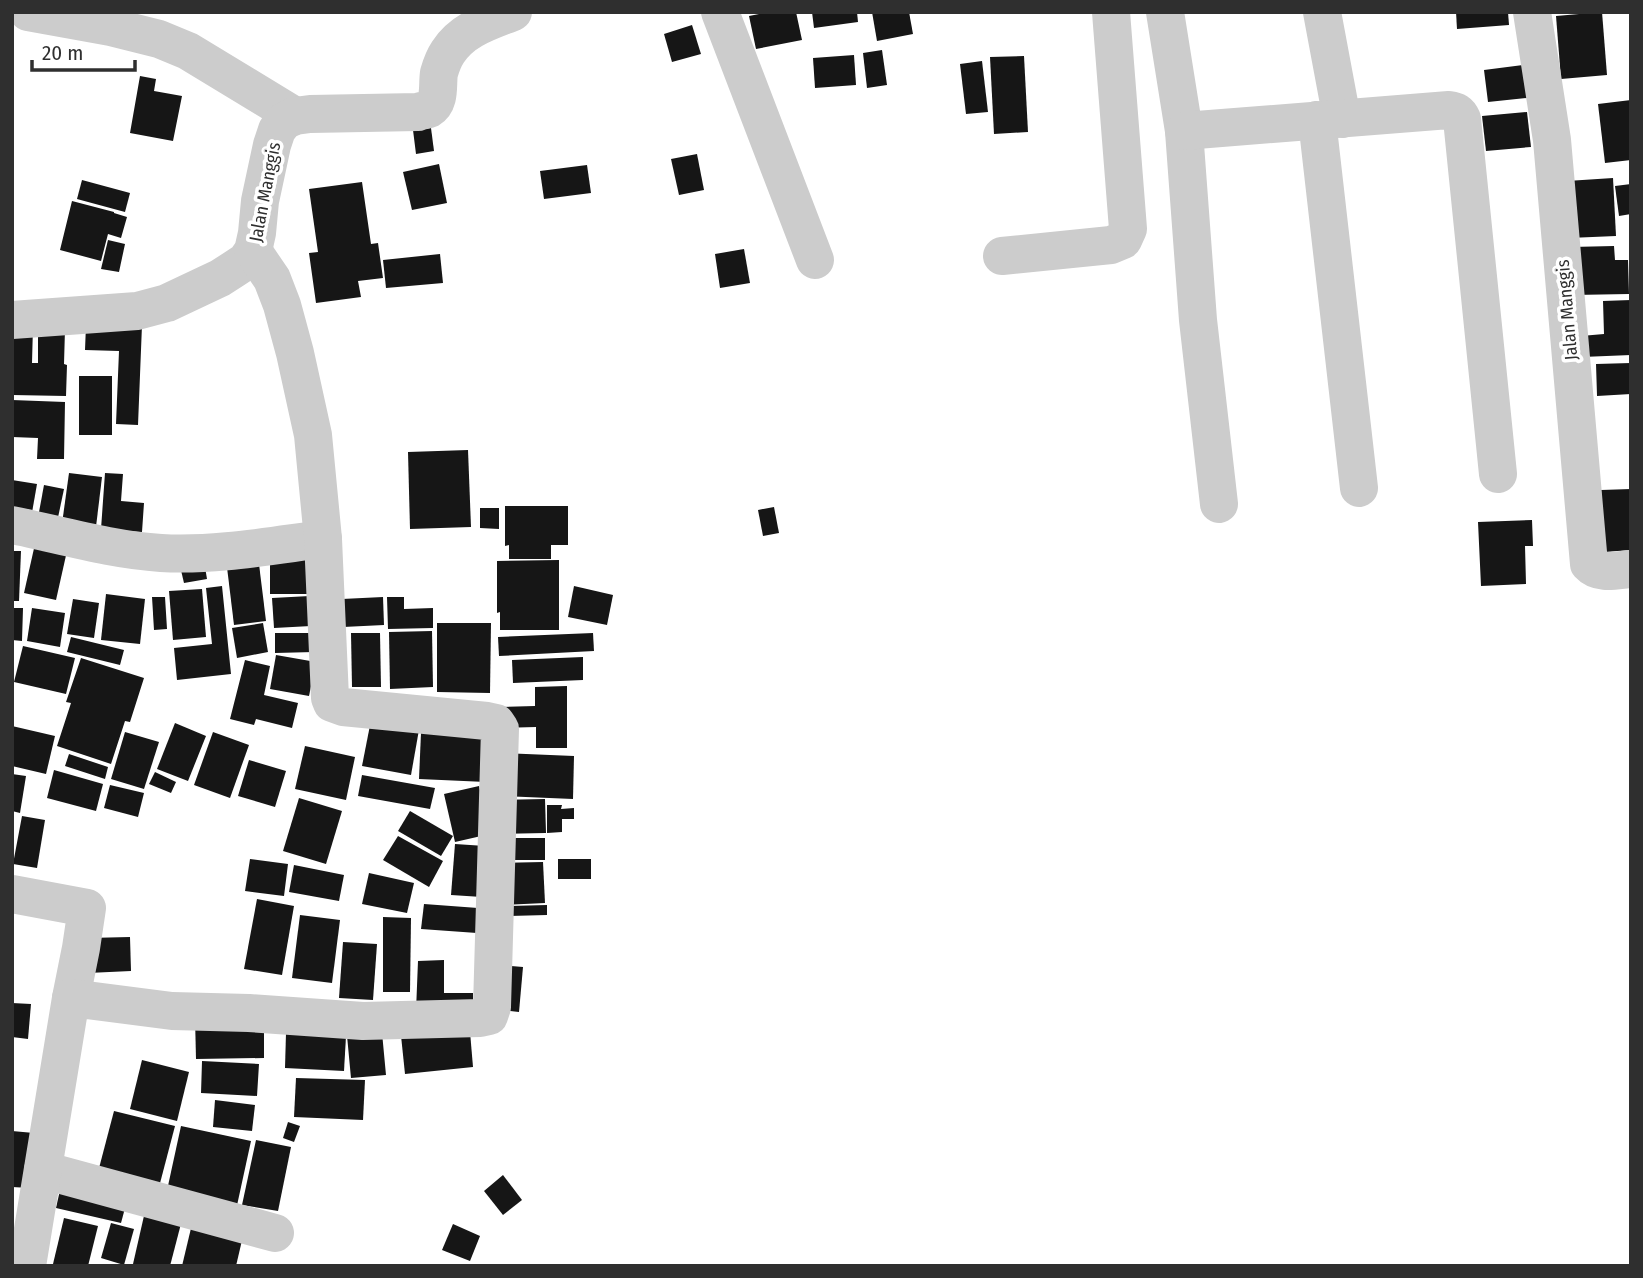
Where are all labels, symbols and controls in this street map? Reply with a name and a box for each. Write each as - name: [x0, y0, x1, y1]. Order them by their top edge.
- scale bar: [32, 28, 135, 72]
- text: 20 m: [42, 40, 83, 66]
- street label: Jalan Manggis: [245, 140, 285, 244]
- street label: Jalan Manggis: [1552, 258, 1582, 361]

